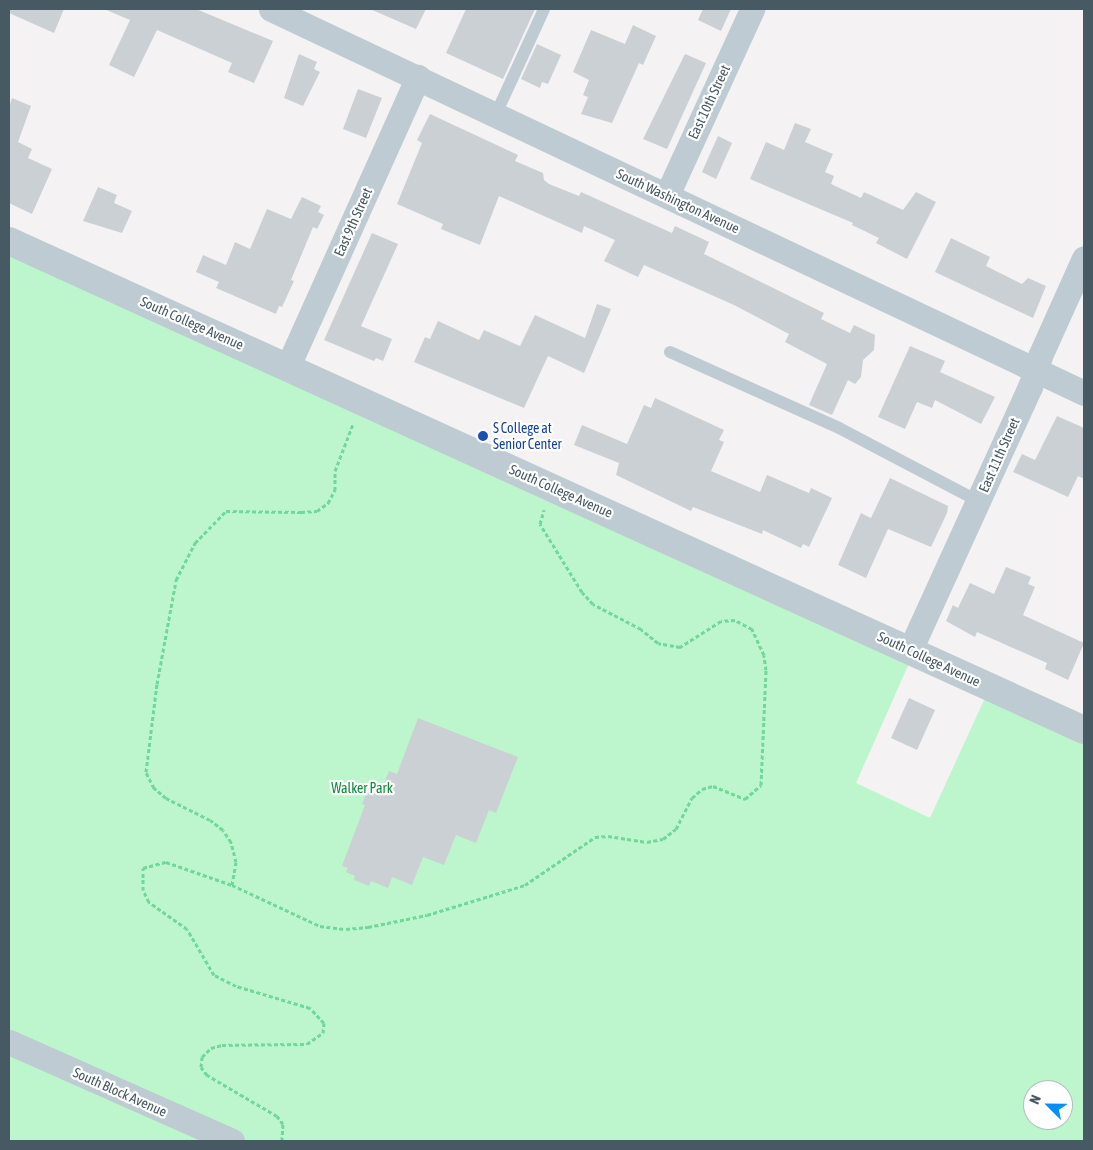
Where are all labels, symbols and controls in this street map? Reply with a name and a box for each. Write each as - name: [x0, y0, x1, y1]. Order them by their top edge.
- street label: East 10th Street: [684, 62, 734, 142]
- street label: South Washington Avenue: [614, 165, 742, 237]
- street label: East 9th Street: [330, 185, 376, 259]
- street label: South College Avenue: [138, 293, 246, 353]
- street label: East 11th Street: [975, 415, 1023, 495]
- place label: S College at Senior Center: [493, 420, 562, 452]
- marker: S College at Senior Center: [477, 430, 489, 442]
- street label: South College Avenue: [507, 461, 615, 521]
- street label: South College Avenue: [875, 628, 983, 690]
- park label: Walker Park: [331, 780, 393, 796]
- street label: South Block Avenue: [71, 1064, 169, 1120]
- north arrow: [1023, 1080, 1073, 1130]
- text: N: [1026, 1093, 1044, 1106]

